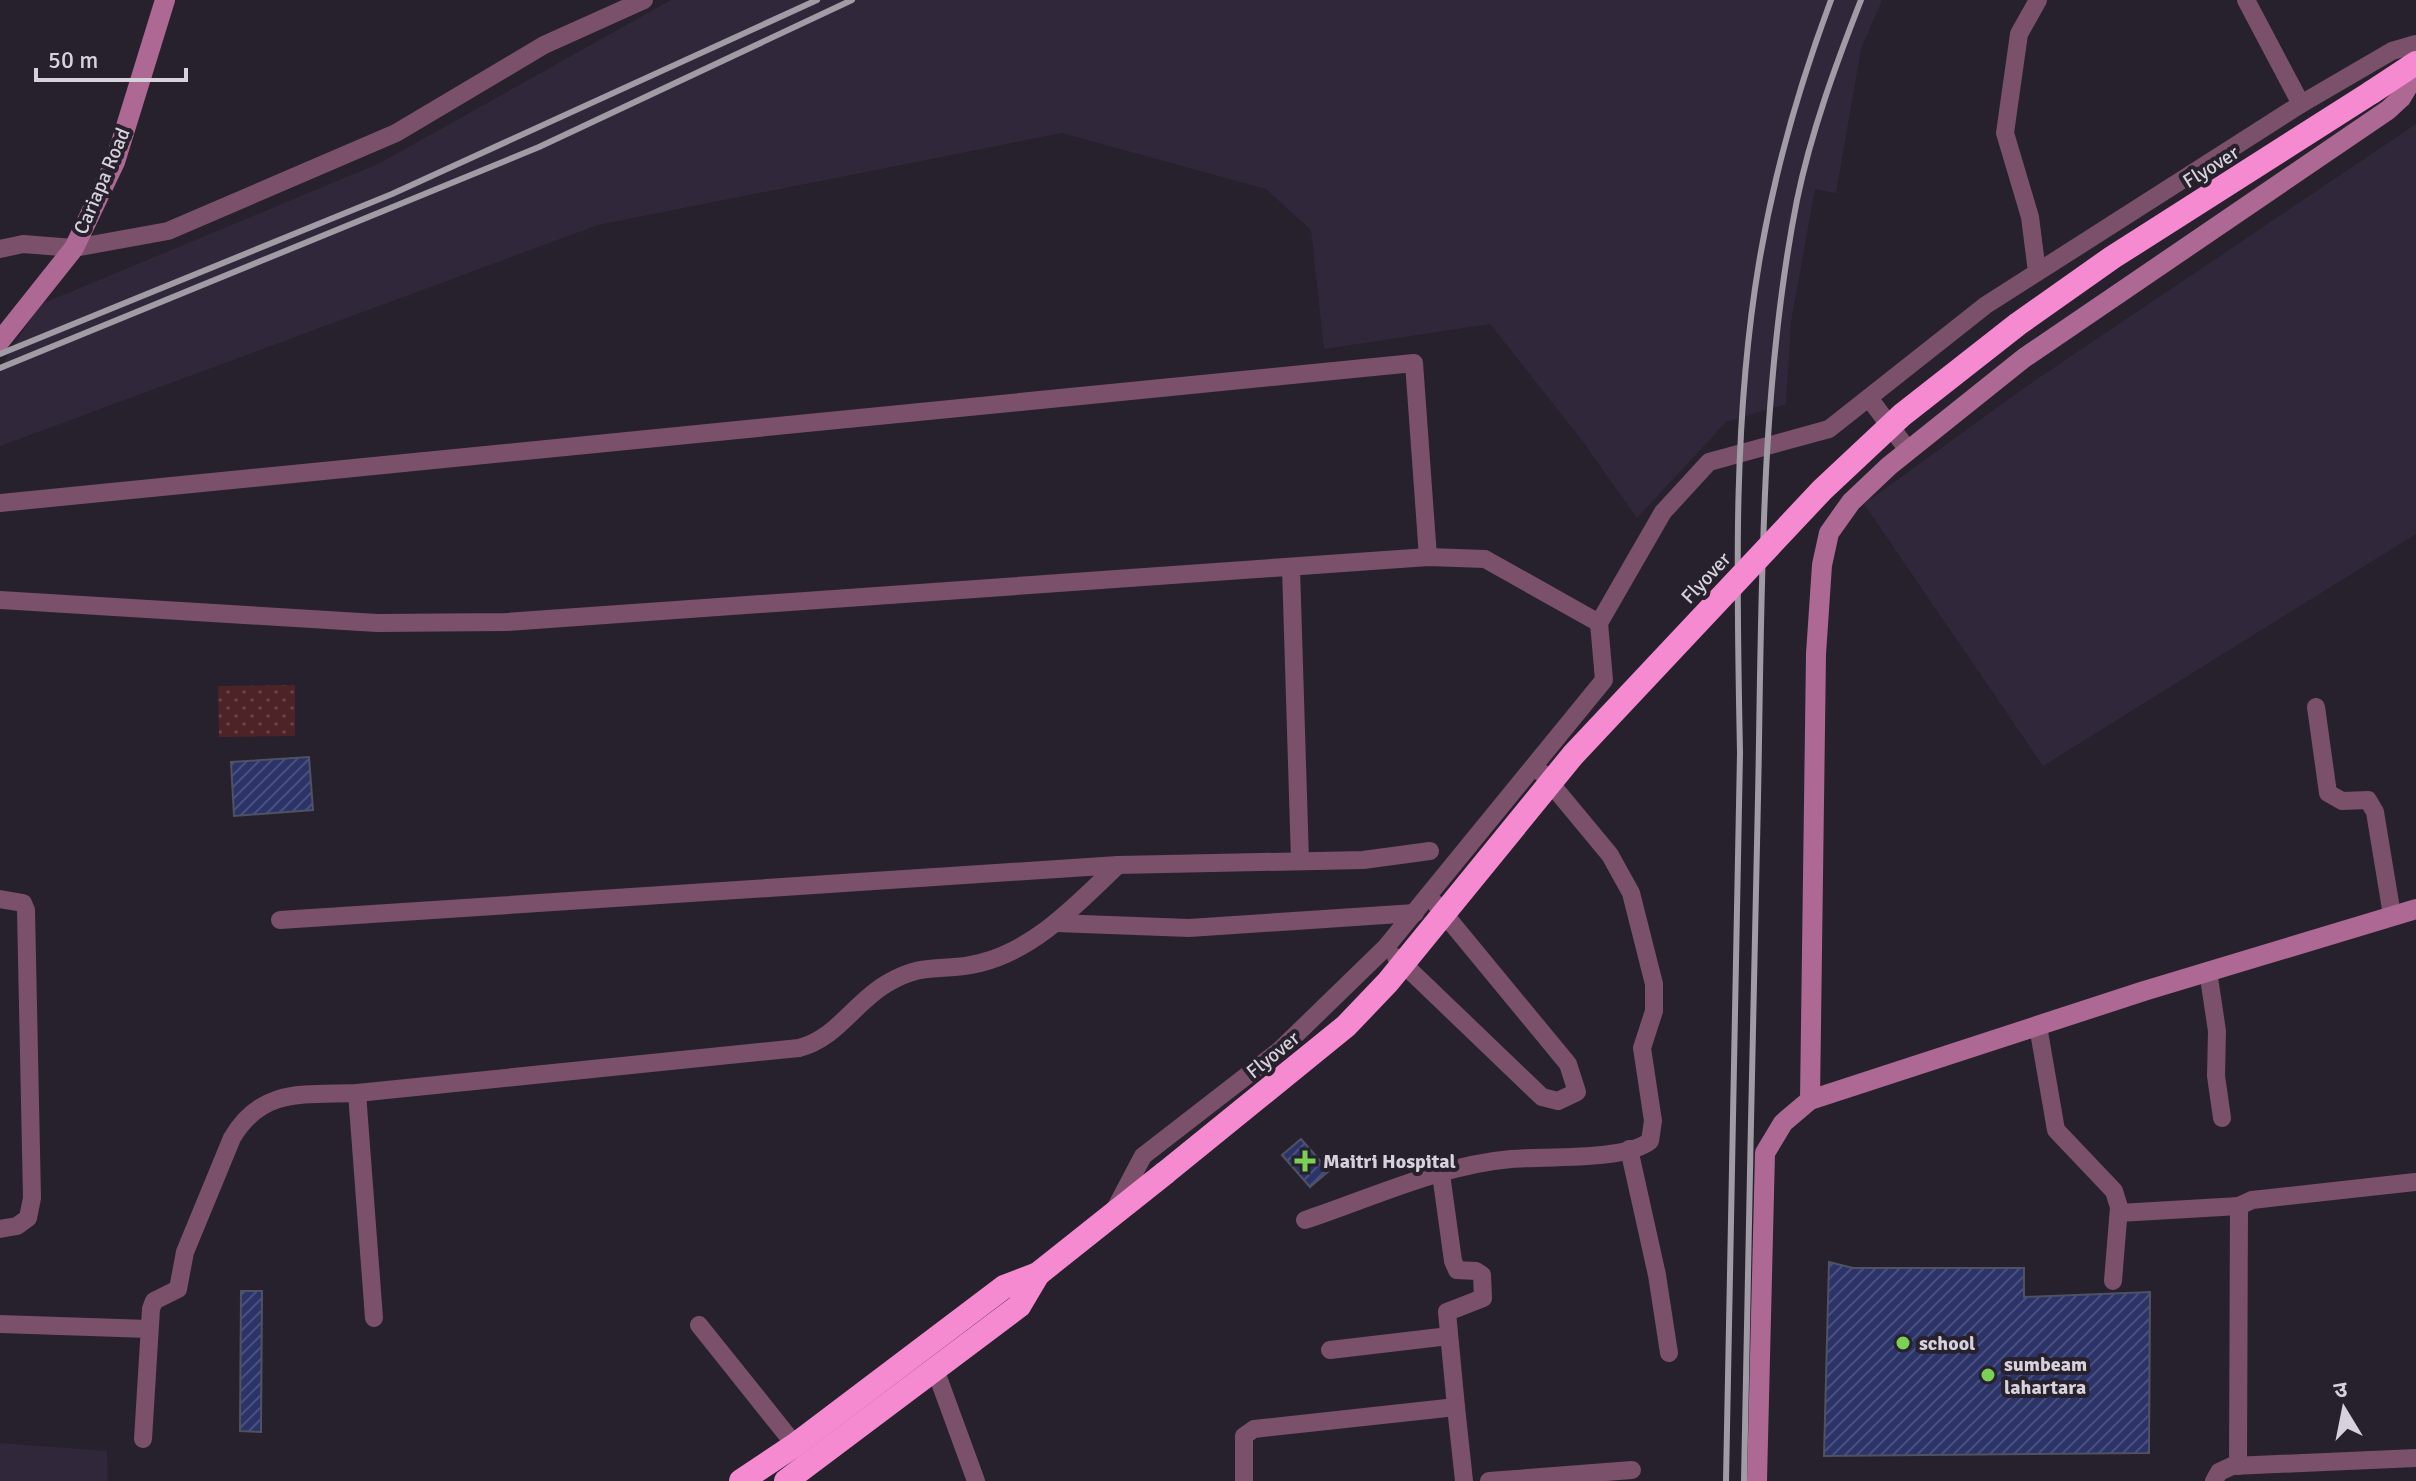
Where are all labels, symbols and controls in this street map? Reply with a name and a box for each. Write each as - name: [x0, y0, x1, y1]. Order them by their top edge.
- scale bar: [36, 32, 186, 82]
- text: 50 m: [48, 45, 98, 75]
- street label: Cariapa Road: [68, 124, 136, 238]
- street label: Flyover: [2178, 140, 2244, 194]
- street label: Flyover: [1676, 546, 1737, 609]
- street label: Flyover: [1241, 1026, 1305, 1084]
- place label: Maitri Hospital: [1323, 1149, 1456, 1174]
- marker: Maitri Hospital: [1294, 1150, 1316, 1172]
- place label: school: [1919, 1331, 1975, 1356]
- marker: school: [1894, 1334, 1912, 1352]
- place label: sumbeam lahartara: [2004, 1352, 2087, 1400]
- marker: sumbeam lahartara: [1979, 1366, 1997, 1384]
- north arrow: [2304, 1369, 2384, 1449]
- text: उ: [2332, 1375, 2350, 1404]

